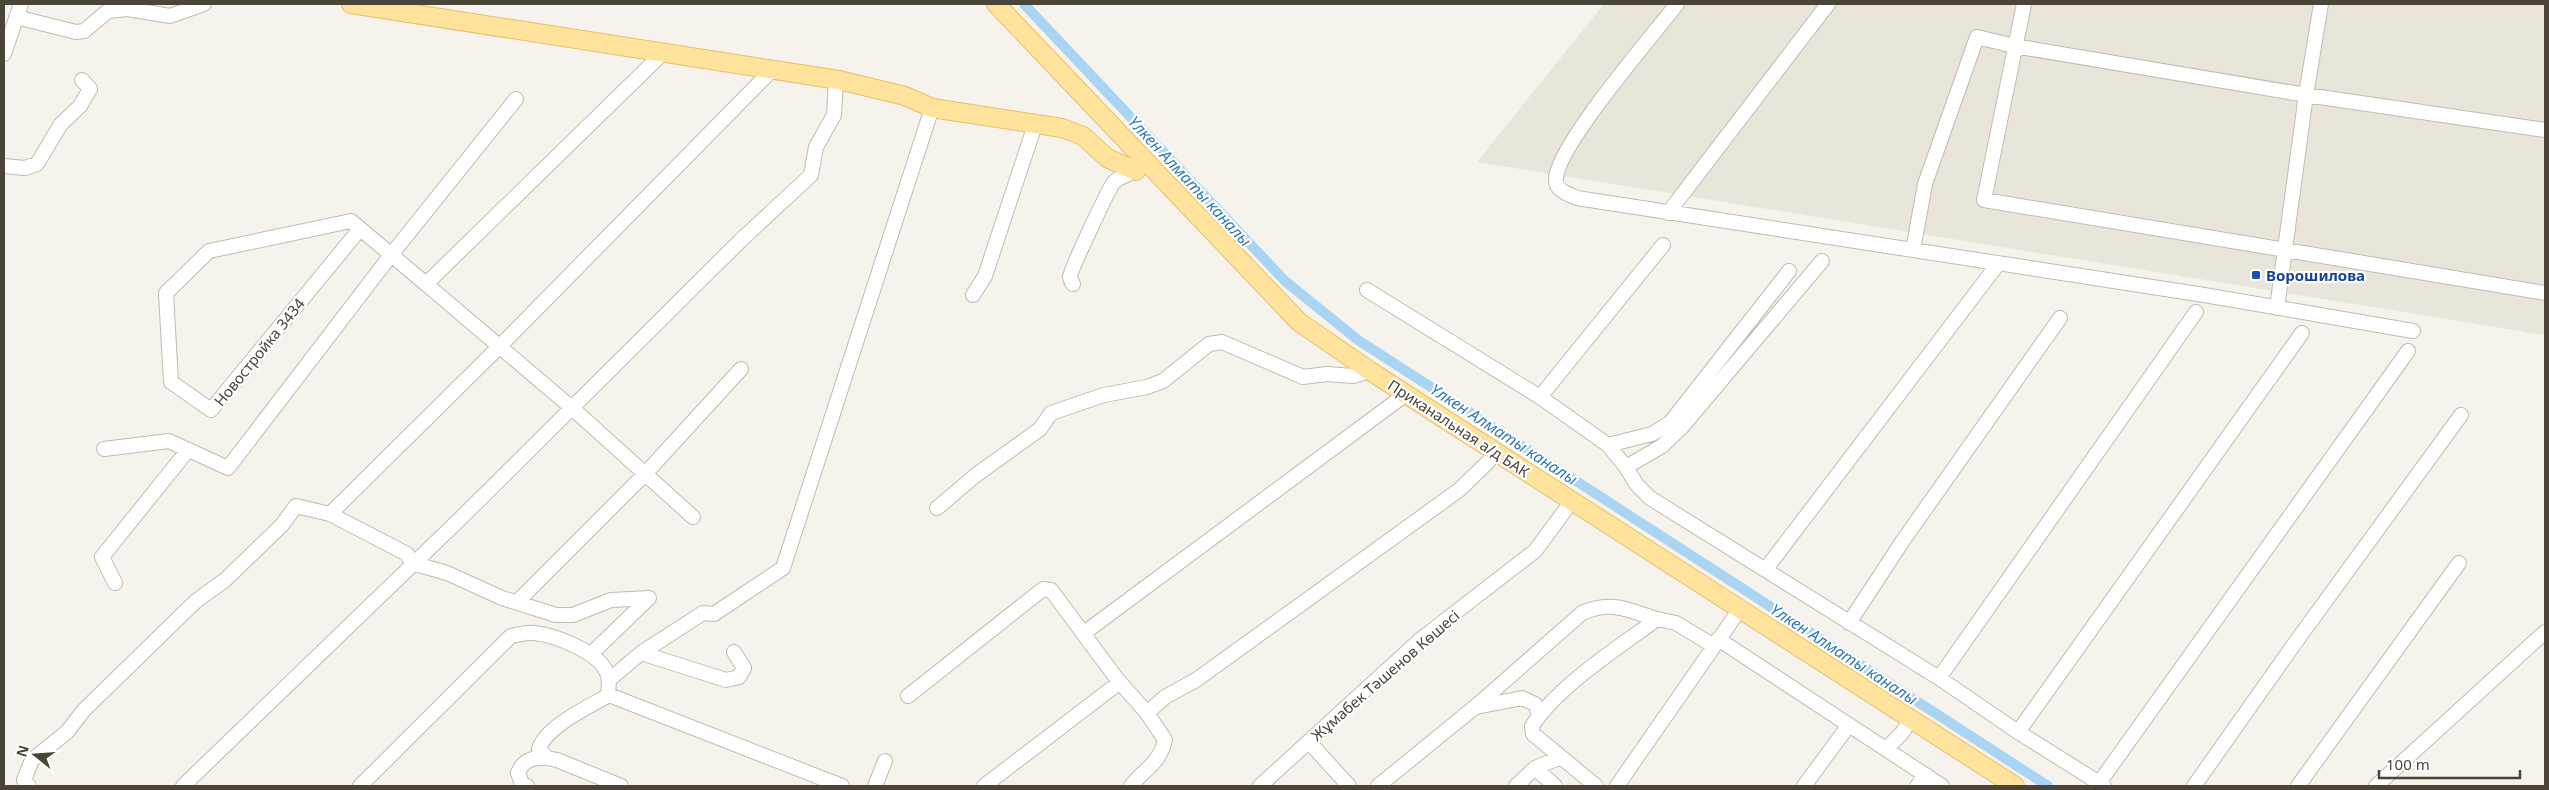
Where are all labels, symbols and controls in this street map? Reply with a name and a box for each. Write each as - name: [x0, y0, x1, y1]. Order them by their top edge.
- water label: Үлкен Алматы каналы: [1124, 111, 1257, 251]
- place label: Ворошилова: [2266, 265, 2365, 285]
- marker: Ворошилова: [2250, 269, 2262, 281]
- street label: Новостройка 3434: [209, 294, 309, 410]
- street label: Приканальная а/д БАК: [1384, 375, 1534, 482]
- water label: Үлкен Алматы каналы: [1426, 378, 1582, 490]
- water label: Үлкен Алматы каналы: [1766, 598, 1922, 710]
- street label: Жұмабек Тәшенов Көшесі: [1307, 605, 1463, 745]
- north arrow: [10, 730, 60, 780]
- text: N: [11, 743, 33, 759]
- scale bar: [2379, 748, 2520, 780]
- text: 100 m: [2386, 754, 2430, 774]

